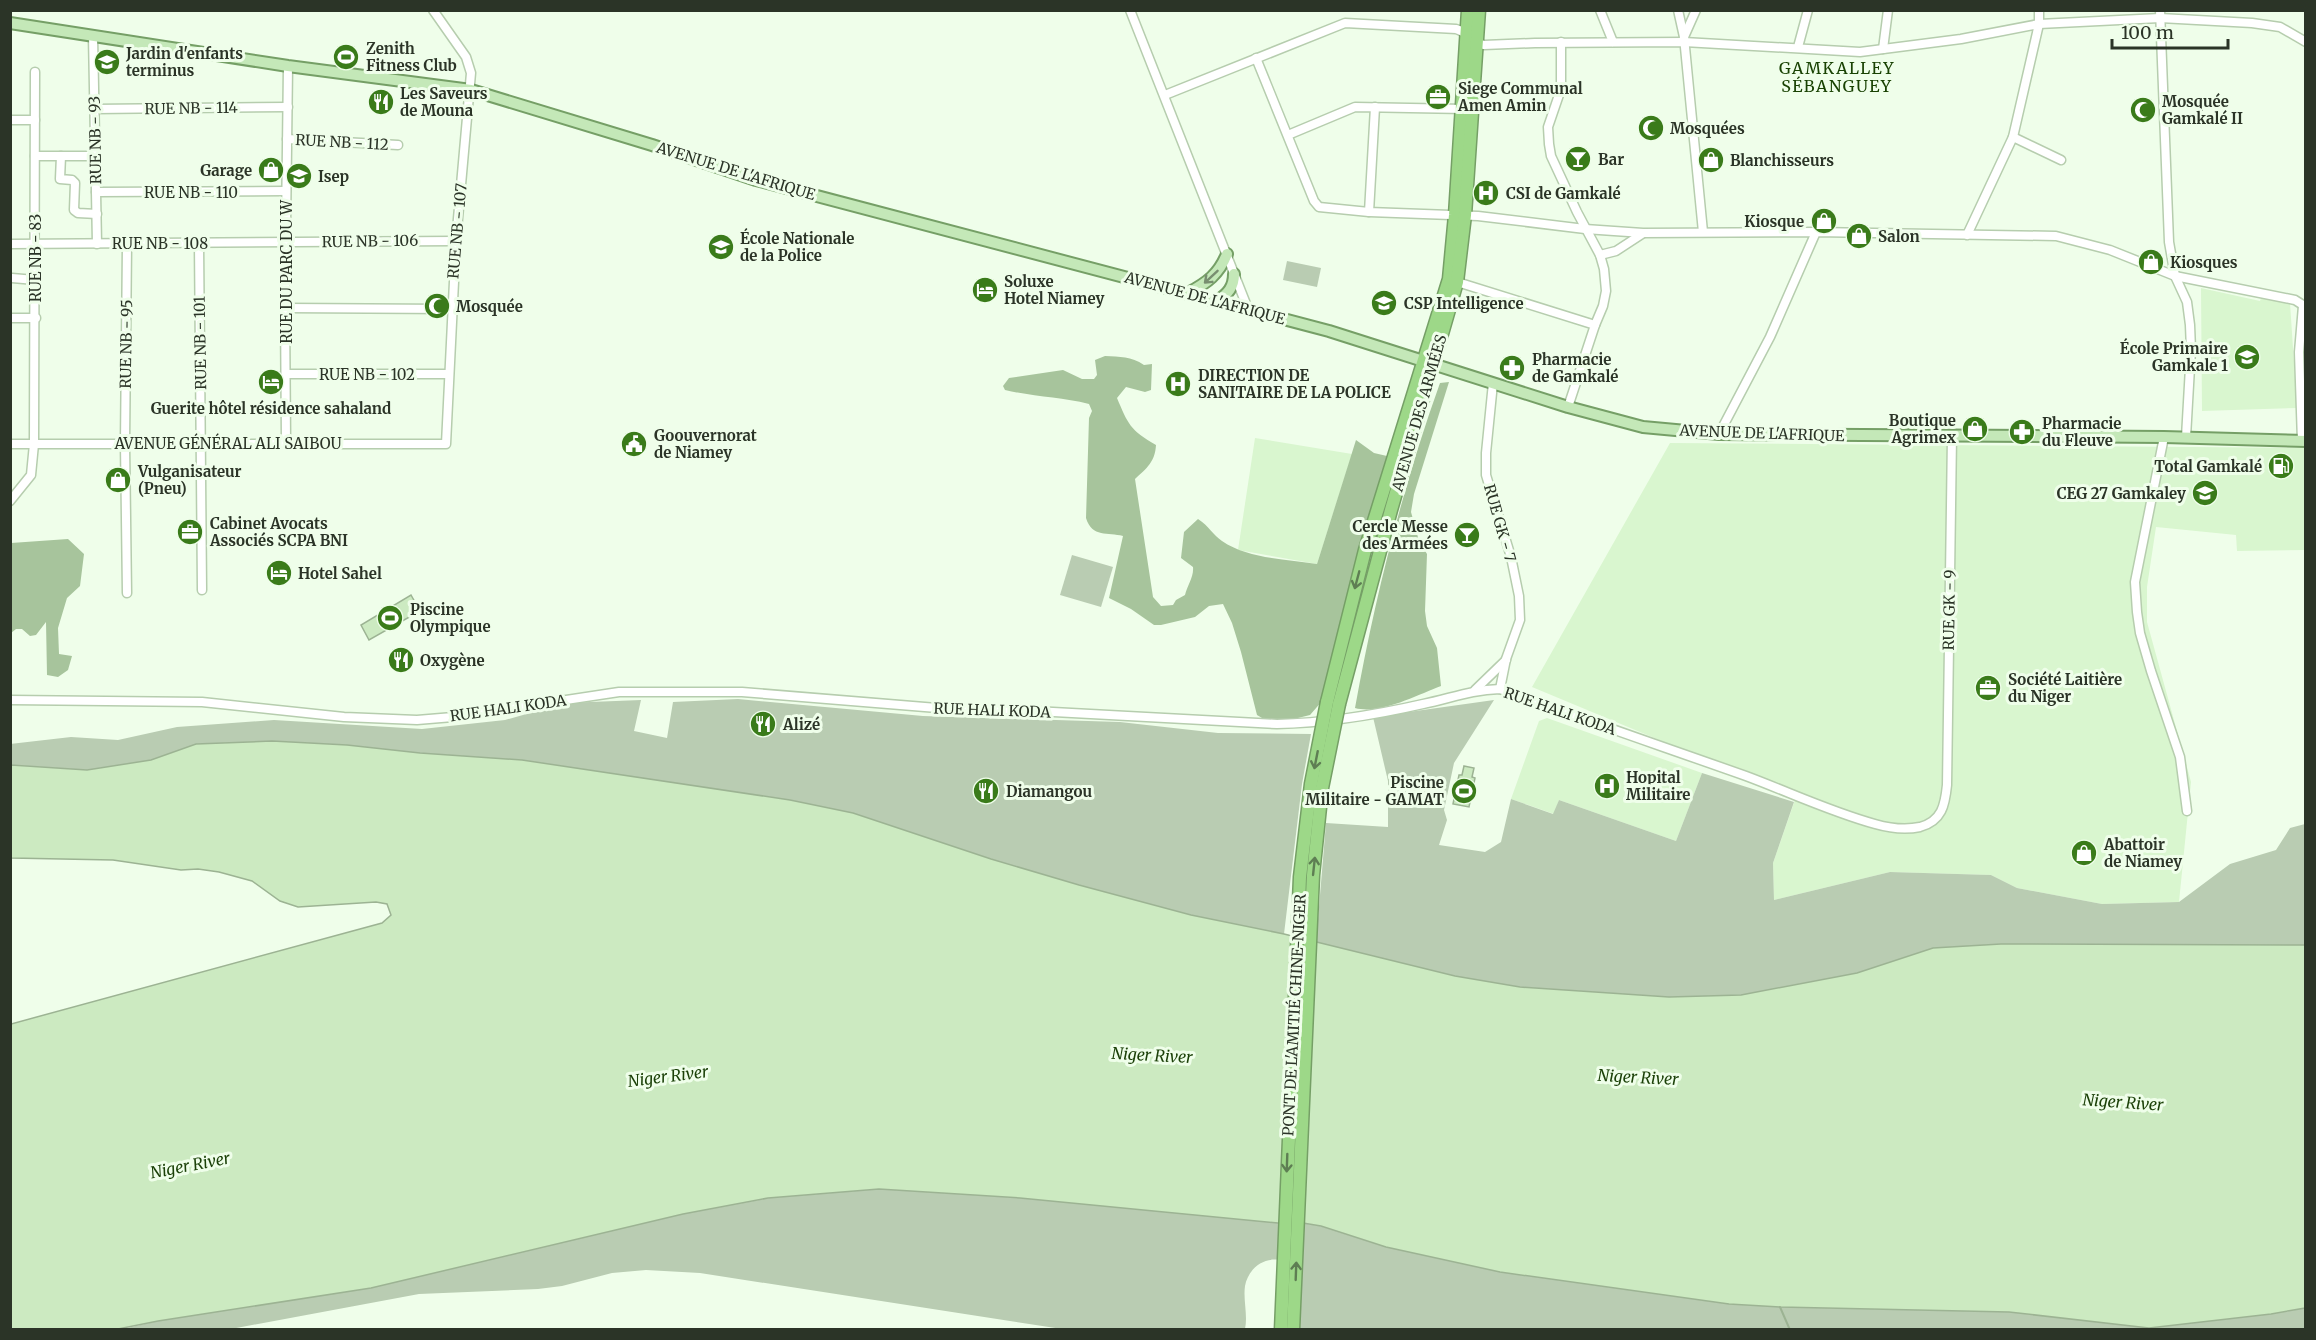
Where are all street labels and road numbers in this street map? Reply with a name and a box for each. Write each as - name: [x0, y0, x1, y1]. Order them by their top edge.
- street label: RUE NB - 93: [85, 95, 105, 185]
- street label: RUE NB - 114: [144, 98, 238, 118]
- street label: RUE NB - 112: [295, 130, 389, 154]
- street label: AVENUE DE L'AFRIQUE: [653, 137, 818, 204]
- street label: RUE NB - 107: [443, 182, 471, 279]
- street label: RUE NB - 110: [144, 183, 238, 202]
- street label: RUE DU PARC DU W: [277, 199, 296, 344]
- street label: RUE NB - 83: [26, 214, 45, 302]
- street label: RUE NB - 106: [322, 231, 418, 251]
- street label: RUE NB - 108: [112, 234, 208, 253]
- street label: AVENUE DE L'AFRIQUE: [1122, 267, 1288, 329]
- street label: RUE NB - 101: [190, 296, 210, 390]
- street label: RUE NB - 95: [116, 299, 136, 389]
- street label: AVENUE DES ARMÉES: [1386, 332, 1451, 495]
- street label: RUE NB - 102: [319, 365, 415, 384]
- street label: AVENUE DE L'AFRIQUE: [1678, 421, 1845, 445]
- street label: AVENUE GÉNÉRAL ALI SAIBOU: [113, 433, 342, 453]
- street label: RUE GK - 7: [1480, 482, 1520, 565]
- street label: RUE GK - 9: [1939, 570, 1959, 650]
- street label: RUE HALI KODA: [1501, 683, 1619, 739]
- street label: RUE HALI KODA: [449, 690, 568, 726]
- street label: RUE HALI KODA: [933, 698, 1051, 722]
- street label: PONT DE L'AMITIÉ CHINE-NIGER: [1277, 893, 1310, 1137]

